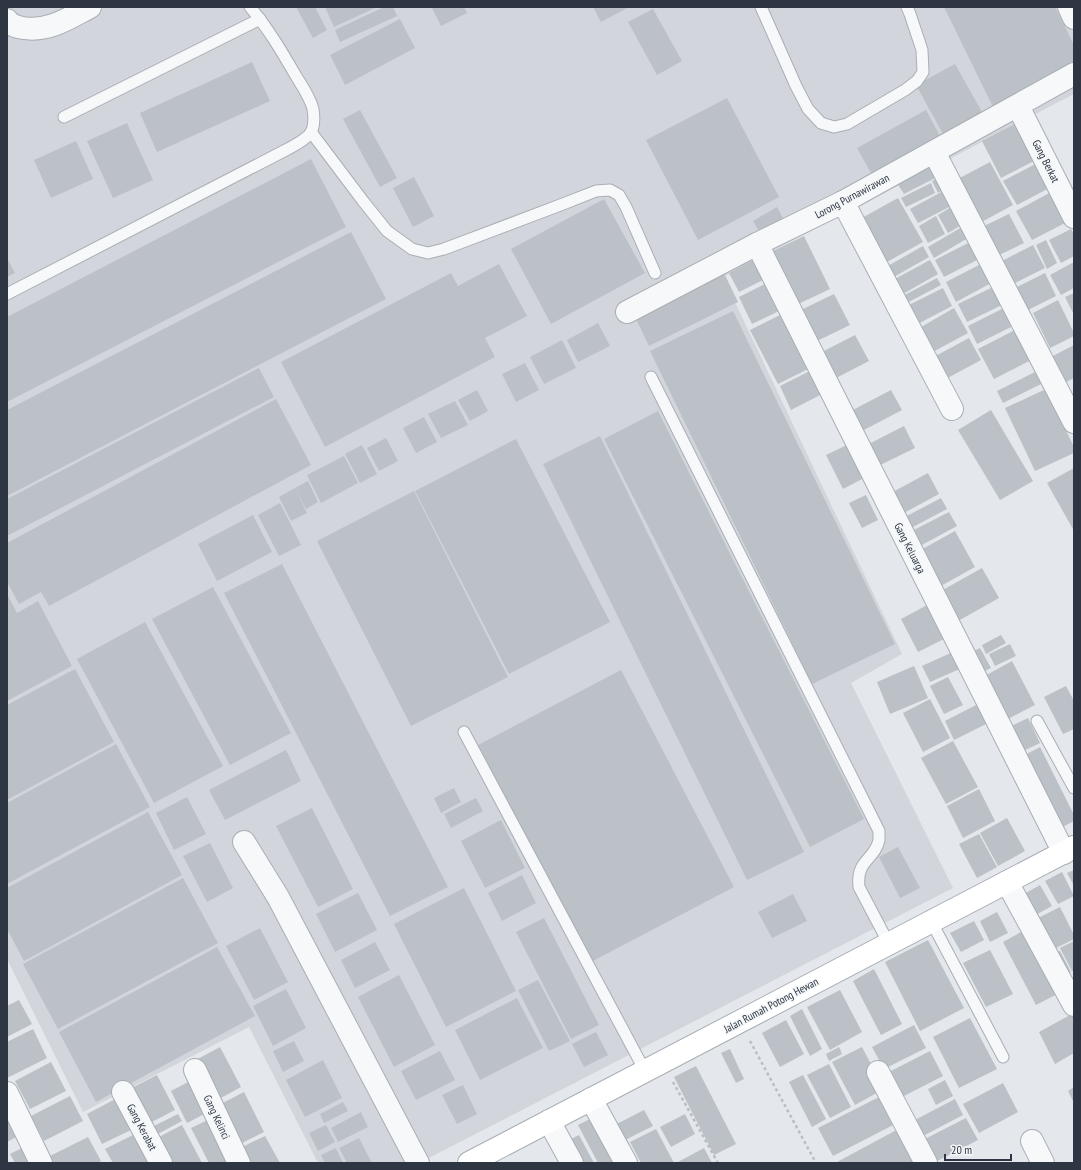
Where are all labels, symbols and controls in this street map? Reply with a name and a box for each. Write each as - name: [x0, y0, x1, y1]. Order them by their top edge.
- street label: Gang Berkat: [1029, 137, 1063, 185]
- street label: Lorong Purnawirawan: [812, 170, 892, 221]
- street label: Gang Keluarga: [891, 520, 929, 576]
- street label: Jalan Rumah Potong Hewan: [720, 974, 821, 1036]
- street label: Gang Kelinci: [201, 1093, 233, 1141]
- street label: Gang Kerabat: [124, 1101, 160, 1153]
- scale bar: [945, 1136, 1011, 1162]
- text: 20 m: [951, 1142, 972, 1157]

